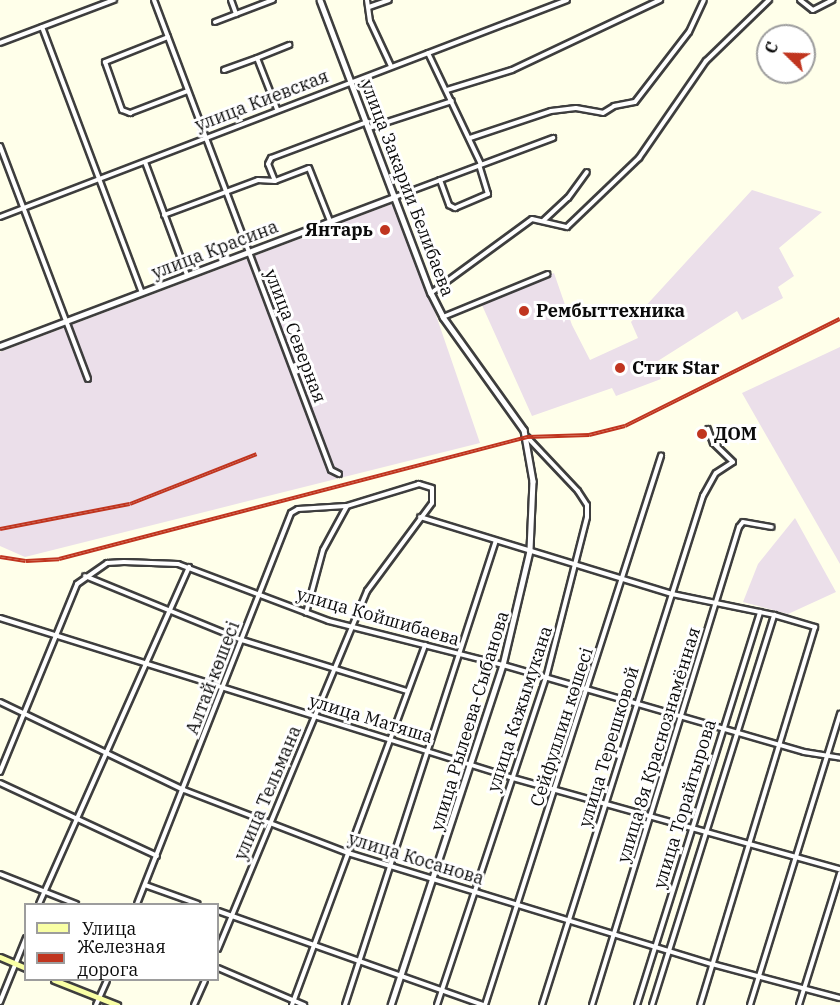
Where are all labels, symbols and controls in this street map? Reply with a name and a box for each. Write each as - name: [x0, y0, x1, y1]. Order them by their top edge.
- north arrow: [756, 24, 816, 84]
- text: С: [760, 39, 783, 57]
- street label: улица Киевская: [192, 66, 332, 136]
- street label: улица Закарии Белибаева: [356, 77, 458, 299]
- street label: улица Красина: [149, 216, 281, 284]
- place label: Янтарь: [305, 219, 373, 241]
- marker: Янтарь: [378, 223, 392, 237]
- street label: улица Северная: [260, 266, 330, 406]
- place label: Рембыттехника: [536, 300, 685, 322]
- marker: Рембыттехника: [517, 304, 531, 318]
- place label: Стик Star: [632, 357, 719, 379]
- marker: Стик Star: [613, 361, 627, 375]
- place label: ДОМ: [714, 423, 757, 445]
- marker: ДОМ: [695, 427, 709, 441]
- street label: улица Койшибаева: [294, 583, 462, 651]
- street label: улица Рылеева-Сыбанова: [426, 608, 514, 834]
- street label: Алтай көшесі: [181, 618, 245, 738]
- street label: улица Кажымукана: [483, 623, 557, 795]
- street label: улица 8я Краснознамённая: [613, 625, 705, 865]
- street label: Сейфуллин көшесі: [526, 645, 598, 809]
- street label: улица Терешковой: [574, 664, 644, 830]
- street label: улица Матяша: [307, 690, 435, 748]
- street label: улица Торайгырова: [649, 717, 721, 891]
- street label: улица Тельмана: [230, 723, 306, 863]
- street label: улица Косанова: [346, 828, 486, 890]
- legend: [24, 903, 219, 981]
- text: Улица: [82, 917, 136, 940]
- text: Железная дорога: [77, 935, 166, 981]

